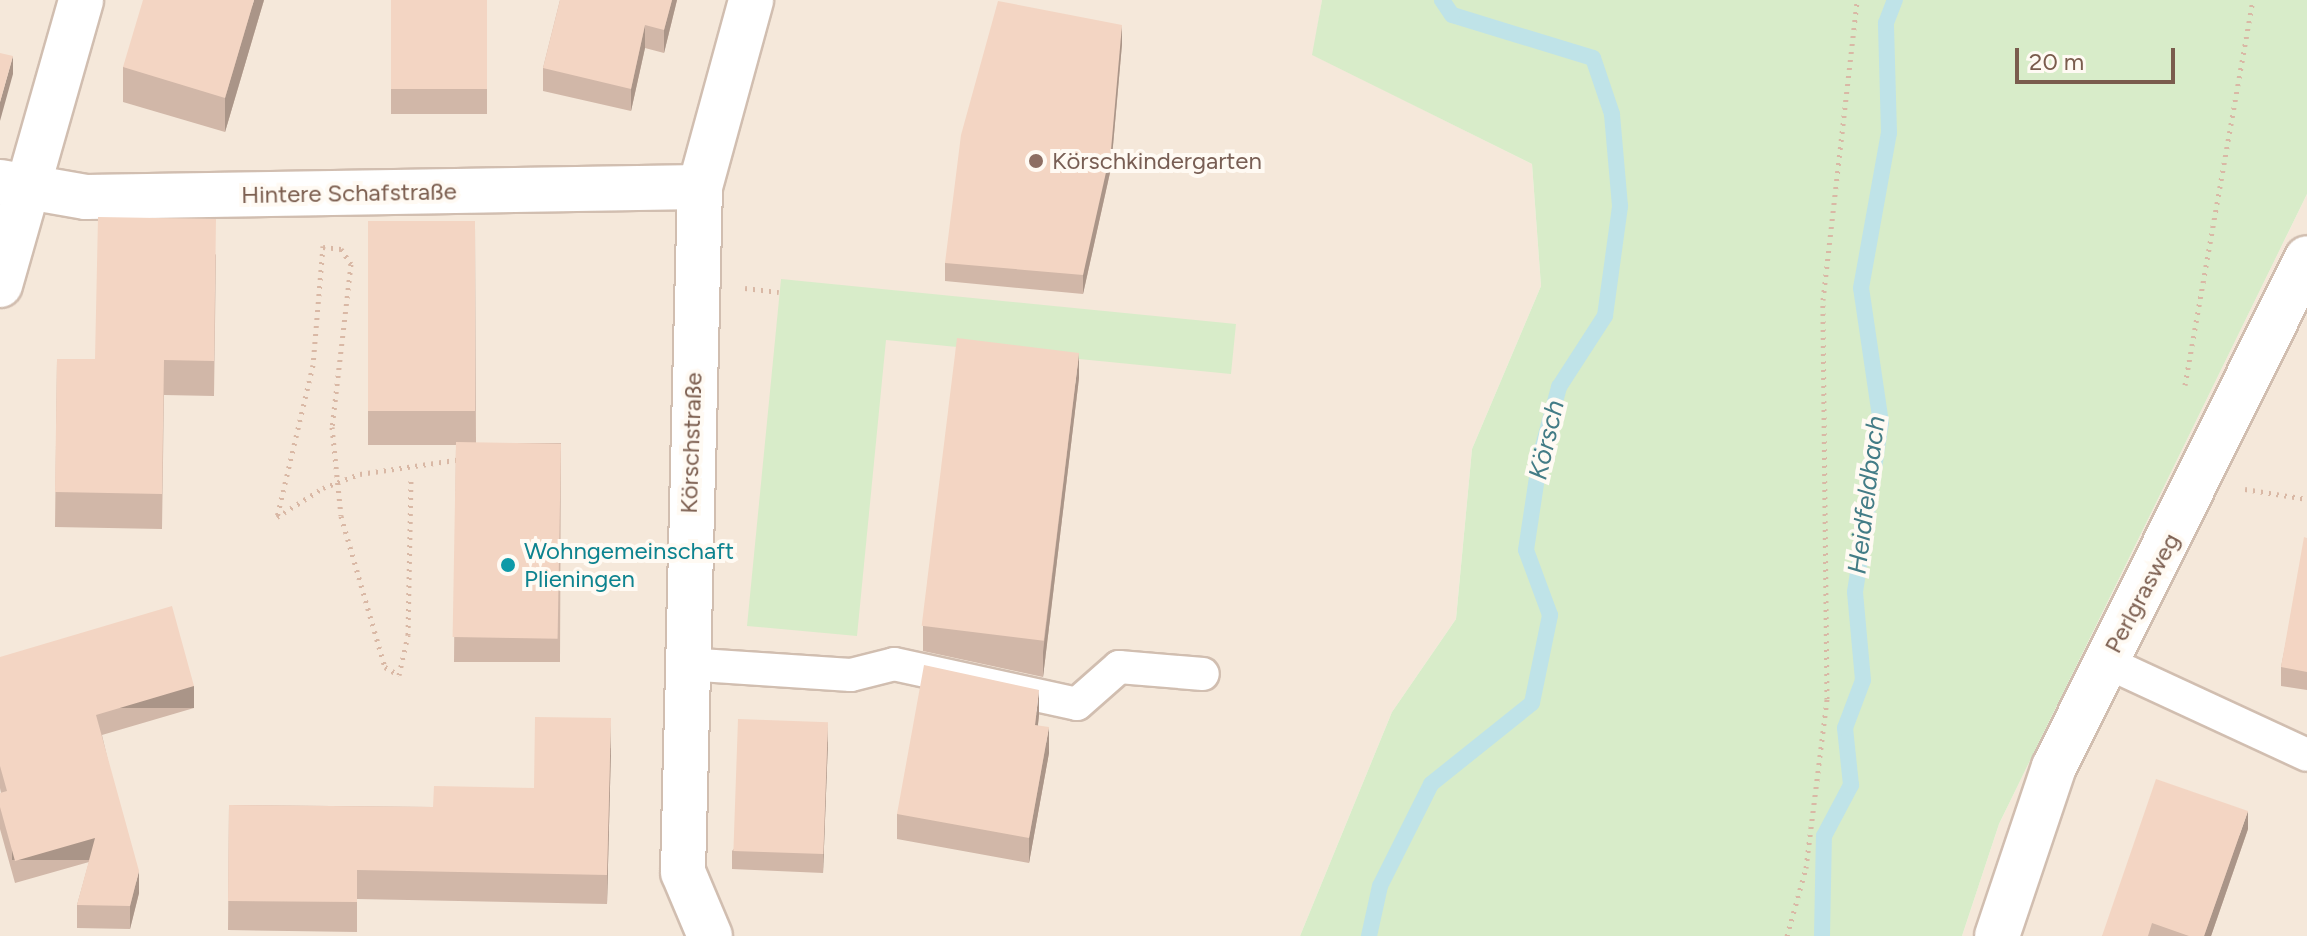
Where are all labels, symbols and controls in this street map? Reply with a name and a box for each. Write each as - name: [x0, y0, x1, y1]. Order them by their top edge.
- scale bar: [2019, 32, 2179, 82]
- text: 20 m: [2029, 47, 2084, 76]
- place label: Körschkindergarten: [1052, 147, 1262, 175]
- marker: Körschkindergarten: [1027, 152, 1045, 170]
- street label: Hintere Schafstraße: [241, 177, 457, 209]
- street label: Körschstraße: [674, 372, 708, 514]
- water label: Körsch: [1523, 397, 1571, 483]
- water label: Heidfeldbach: [1842, 414, 1892, 576]
- street label: Perlgrasweg: [2098, 528, 2186, 658]
- place label: Wohngemeinschaft Plieningen: [524, 537, 734, 593]
- marker: Wohngemeinschaft Plieningen: [499, 556, 517, 574]

